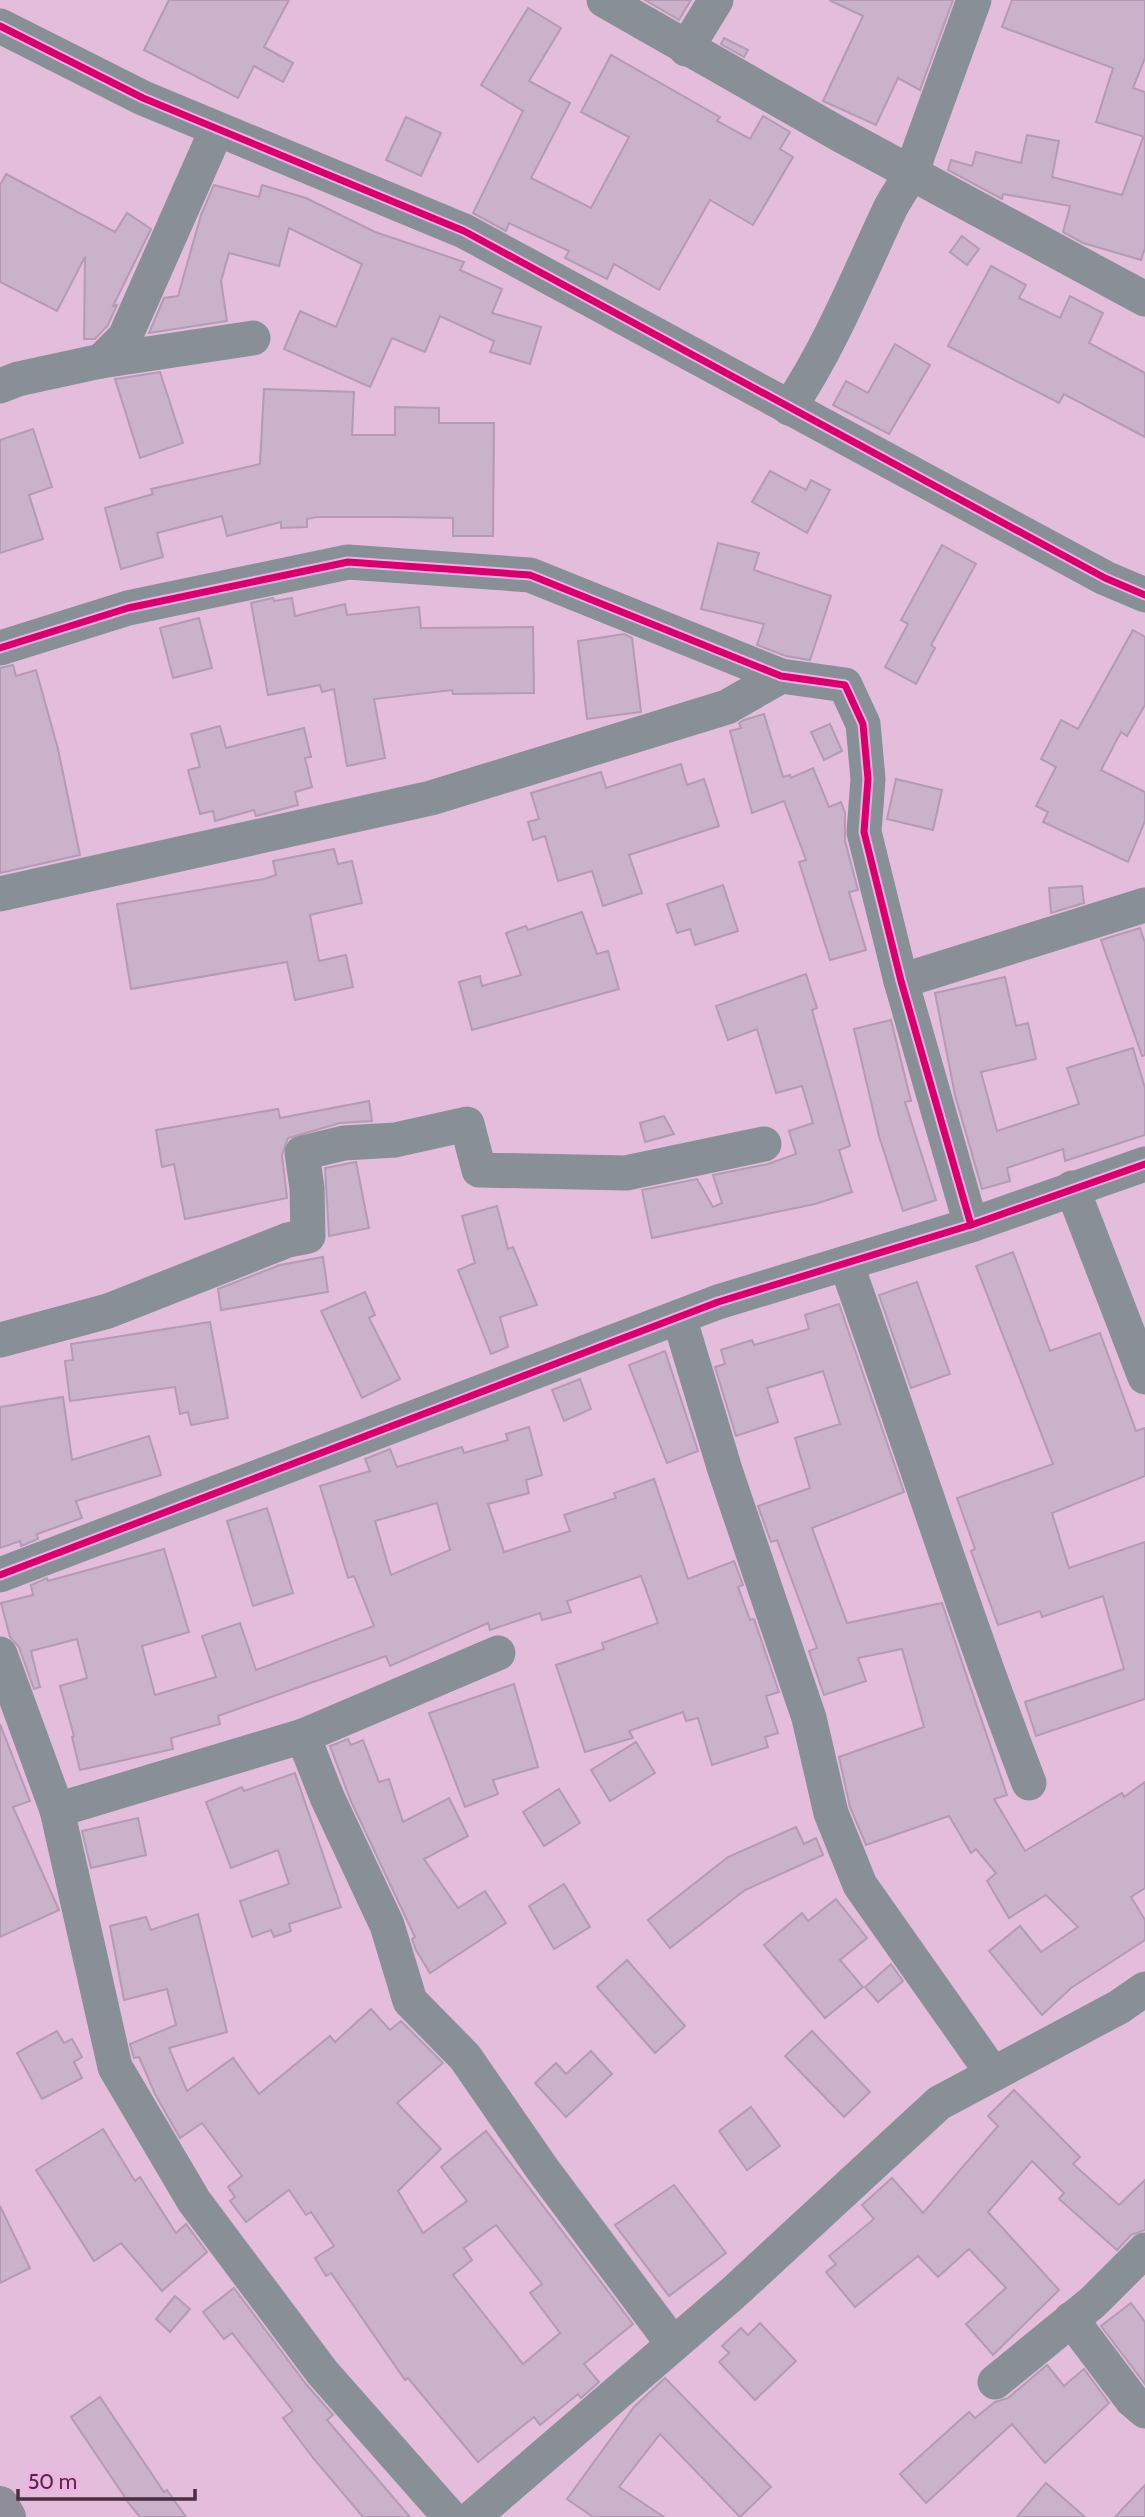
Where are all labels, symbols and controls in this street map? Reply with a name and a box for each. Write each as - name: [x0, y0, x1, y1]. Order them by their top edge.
- scale bar: [18, 2458, 194, 2502]
- text: 50 m: [28, 2469, 77, 2494]

